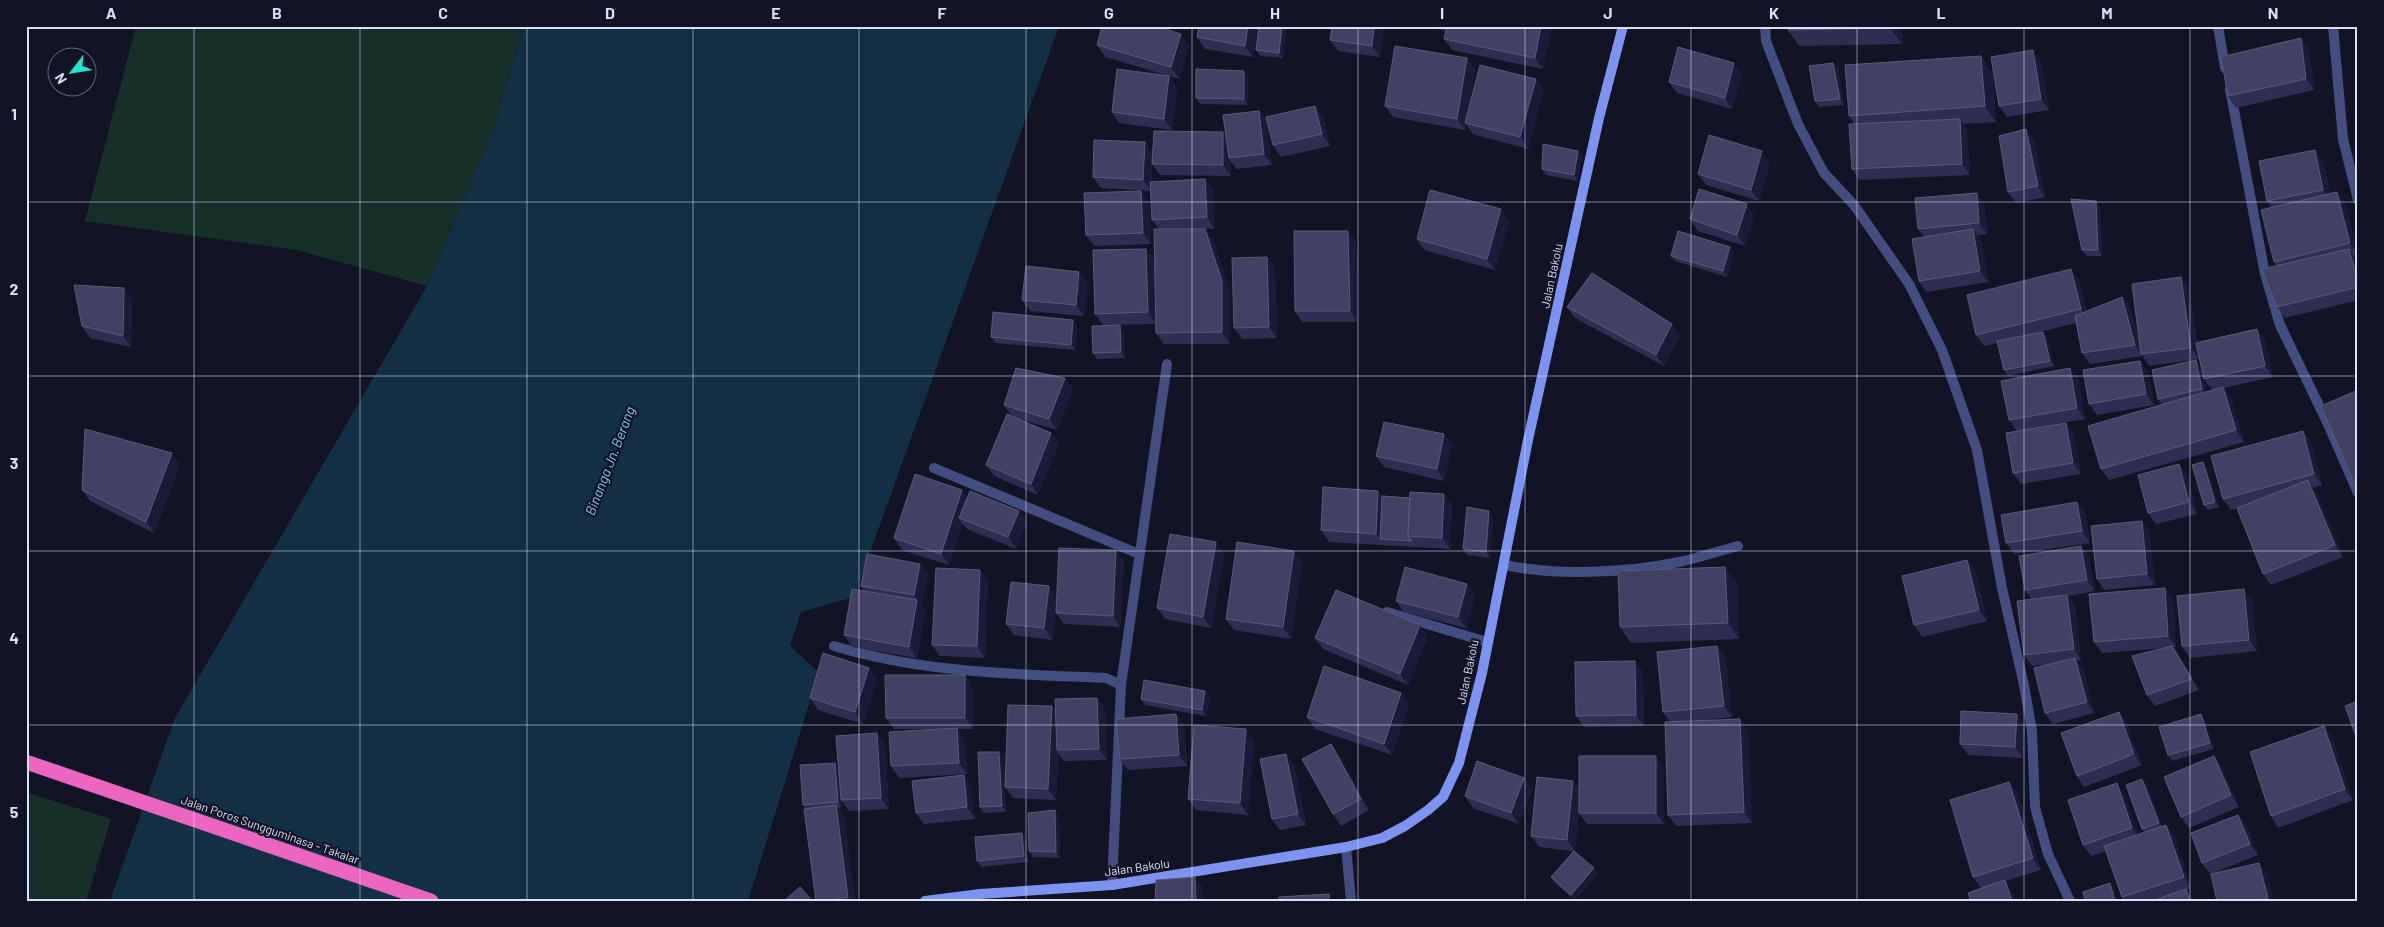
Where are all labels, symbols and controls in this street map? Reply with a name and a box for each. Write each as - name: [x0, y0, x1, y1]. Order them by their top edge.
- text: A: [106, 3, 117, 22]
- text: B: [272, 3, 282, 22]
- text: C: [438, 3, 448, 22]
- text: D: [605, 3, 615, 22]
- text: E: [771, 3, 781, 22]
- text: F: [938, 3, 947, 22]
- text: G: [1104, 3, 1114, 22]
- text: H: [1270, 3, 1280, 22]
- text: I: [1440, 3, 1444, 22]
- text: J: [1603, 3, 1613, 22]
- text: K: [1769, 3, 1779, 22]
- text: L: [1936, 3, 1946, 22]
- text: M: [2101, 3, 2113, 22]
- text: N: [2268, 3, 2278, 22]
- north arrow: [48, 48, 98, 98]
- text: N: [51, 71, 70, 87]
- text: 1: [11, 104, 17, 123]
- street label: Jalan Bakolu: [1537, 242, 1565, 309]
- text: 2: [10, 279, 19, 298]
- water label: Binanga Jn. Berang: [581, 404, 638, 518]
- text: 3: [10, 453, 18, 472]
- text: 4: [9, 628, 19, 647]
- street label: Jalan Bakolu: [1453, 638, 1481, 705]
- street label: Jalan Poros Sungguminasa - Takalar: [179, 792, 362, 866]
- text: 5: [10, 802, 19, 821]
- street label: Jalan Bakolu: [1103, 855, 1170, 879]

